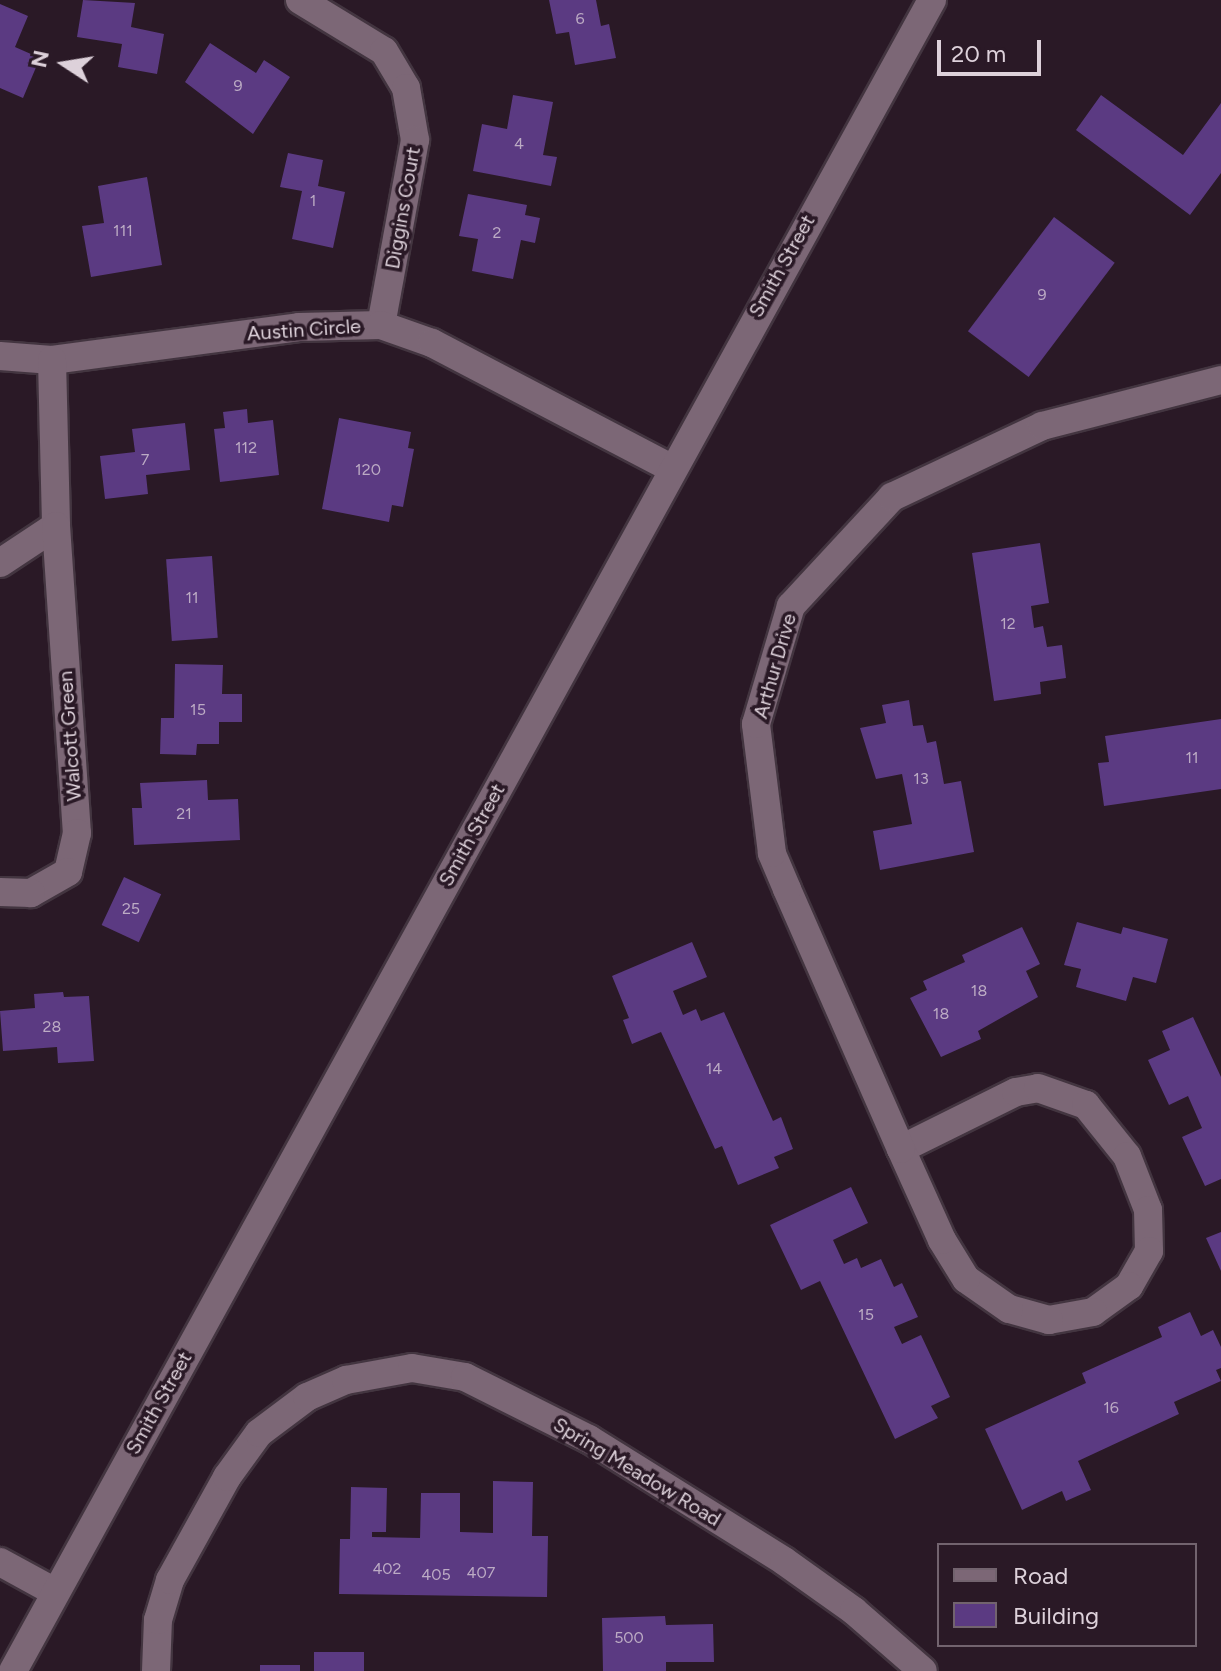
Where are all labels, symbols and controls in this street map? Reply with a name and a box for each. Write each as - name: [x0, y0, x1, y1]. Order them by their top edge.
- house number: 6: [575, 9, 585, 29]
- north arrow: [24, 24, 104, 104]
- scale bar: [941, 24, 1045, 74]
- text: 20 m: [951, 39, 1006, 68]
- text: N: [25, 48, 55, 70]
- house number: 9: [233, 76, 243, 96]
- house number: 4: [514, 134, 524, 154]
- street label: Diggins Court: [380, 145, 426, 271]
- house number: 1: [310, 191, 316, 211]
- street label: Smith Street: [744, 211, 820, 321]
- house number: 111: [113, 221, 133, 241]
- house number: 2: [493, 223, 501, 243]
- house number: 9: [1037, 285, 1047, 305]
- street label: Austin Circle: [246, 314, 362, 346]
- house number: 112: [235, 438, 257, 458]
- house number: 7: [141, 450, 149, 470]
- house number: 120: [355, 460, 381, 480]
- house number: 11: [185, 588, 199, 608]
- street label: Arthur Drive: [749, 611, 801, 721]
- house number: 12: [1000, 614, 1016, 634]
- street label: Walcott Green: [53, 670, 87, 802]
- house number: 15: [190, 700, 206, 720]
- house number: 11: [1185, 748, 1199, 768]
- house number: 13: [913, 769, 929, 789]
- street label: Smith Street: [434, 780, 510, 890]
- house number: 21: [176, 804, 192, 824]
- house number: 25: [122, 899, 140, 919]
- house number: 18: [971, 981, 987, 1001]
- house number: 18: [933, 1004, 949, 1024]
- house number: 28: [43, 1017, 61, 1037]
- house number: 14: [706, 1059, 722, 1079]
- house number: 15: [858, 1305, 874, 1325]
- street label: Smith Street: [121, 1348, 197, 1458]
- house number: 16: [1103, 1398, 1119, 1418]
- street label: Spring Meadow Road: [549, 1413, 725, 1531]
- legend: [937, 1543, 1197, 1647]
- house number: 402: [372, 1559, 402, 1579]
- text: Road: [1013, 1561, 1068, 1590]
- house number: 407: [467, 1563, 495, 1583]
- house number: 405: [421, 1565, 451, 1585]
- text: Building: [1013, 1601, 1099, 1630]
- house number: 500: [614, 1628, 644, 1648]

